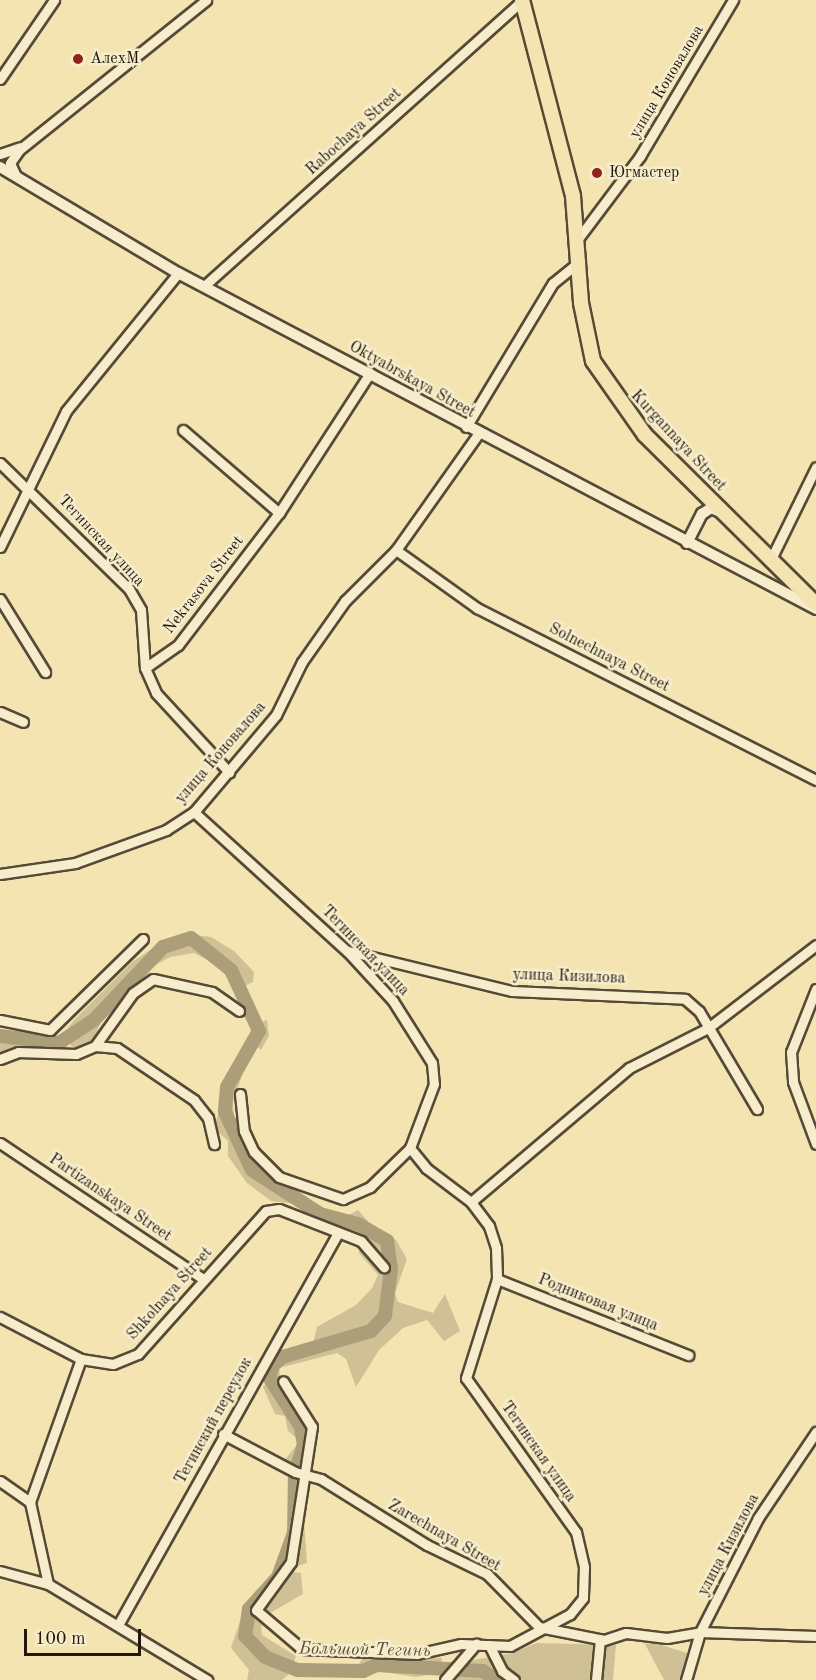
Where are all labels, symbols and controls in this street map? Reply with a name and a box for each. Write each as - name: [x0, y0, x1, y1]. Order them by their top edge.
- street label: улица Коновалова: [626, 22, 708, 142]
- place label: АлехМ: [90, 49, 139, 69]
- marker: АлехМ: [71, 52, 85, 66]
- street label: Rabochaya Street: [302, 84, 406, 180]
- place label: Югмастер: [609, 163, 679, 183]
- marker: Югмастер: [590, 166, 604, 180]
- street label: Oktyabrskaya Street: [346, 337, 478, 423]
- street label: Kurgannaya Street: [626, 386, 730, 496]
- street label: Тегинская улица: [54, 491, 148, 591]
- street label: Nekrasova Street: [160, 532, 248, 638]
- street label: Solnechnaya Street: [545, 619, 673, 697]
- street label: улица Коновалова: [171, 698, 271, 808]
- street label: Тегинская улица: [317, 902, 413, 1000]
- street label: улица Кизилова: [512, 965, 626, 989]
- street label: Partizanskaya Street: [45, 1150, 175, 1246]
- street label: Shkolnaya Street: [123, 1244, 217, 1344]
- street label: Родниковая улица: [535, 1270, 661, 1336]
- street label: Тегинский переулок: [171, 1354, 257, 1488]
- street label: Тегинская улица: [496, 1398, 580, 1506]
- street label: улица Кизилова: [694, 1491, 764, 1599]
- street label: Zarechnaya Street: [384, 1496, 504, 1576]
- scale bar: [27, 1617, 144, 1655]
- text: 100 m: [35, 1630, 86, 1648]
- water label: Большой Тегинь: [299, 1638, 431, 1662]

